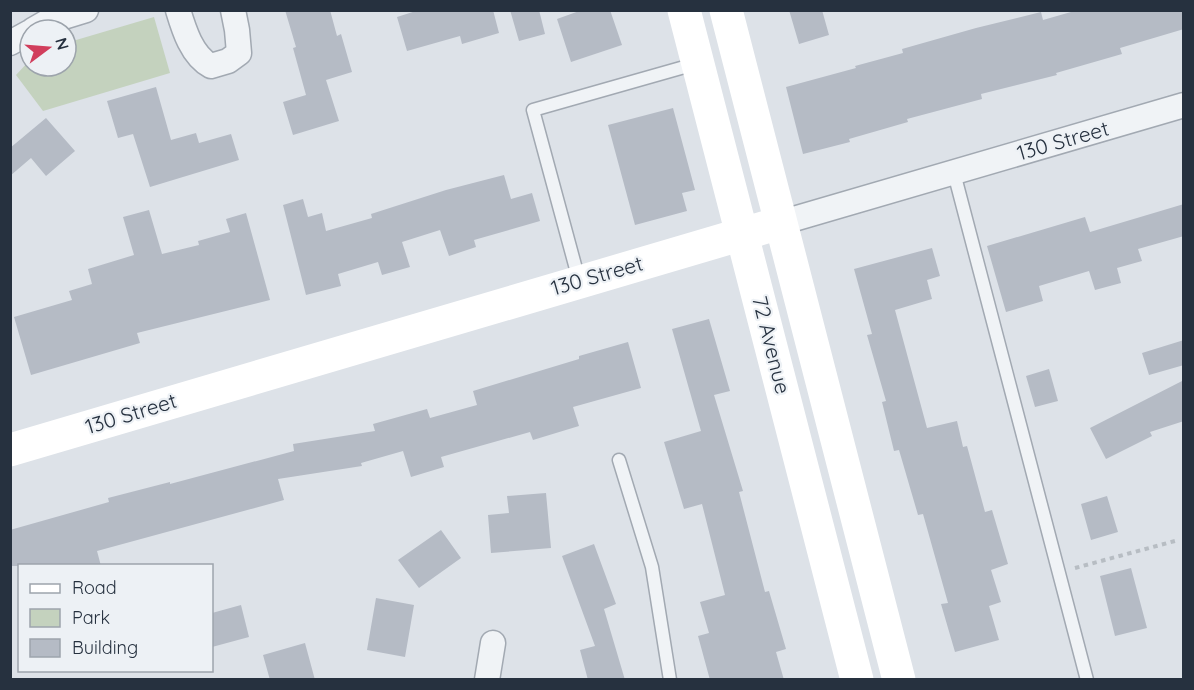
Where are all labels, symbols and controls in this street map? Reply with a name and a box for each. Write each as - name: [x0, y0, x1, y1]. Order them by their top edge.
- north arrow: [18, 18, 78, 78]
- text: N: [51, 35, 74, 52]
- street label: 130 Street: [1014, 115, 1112, 166]
- street label: 130 Street: [548, 250, 646, 301]
- street label: 72 Avenue: [747, 293, 797, 396]
- street label: 130 Street: [82, 387, 180, 439]
- legend: [18, 564, 213, 672]
- text: Road: [72, 576, 117, 599]
- text: Park: [72, 606, 110, 629]
- text: Building: [72, 636, 138, 659]

